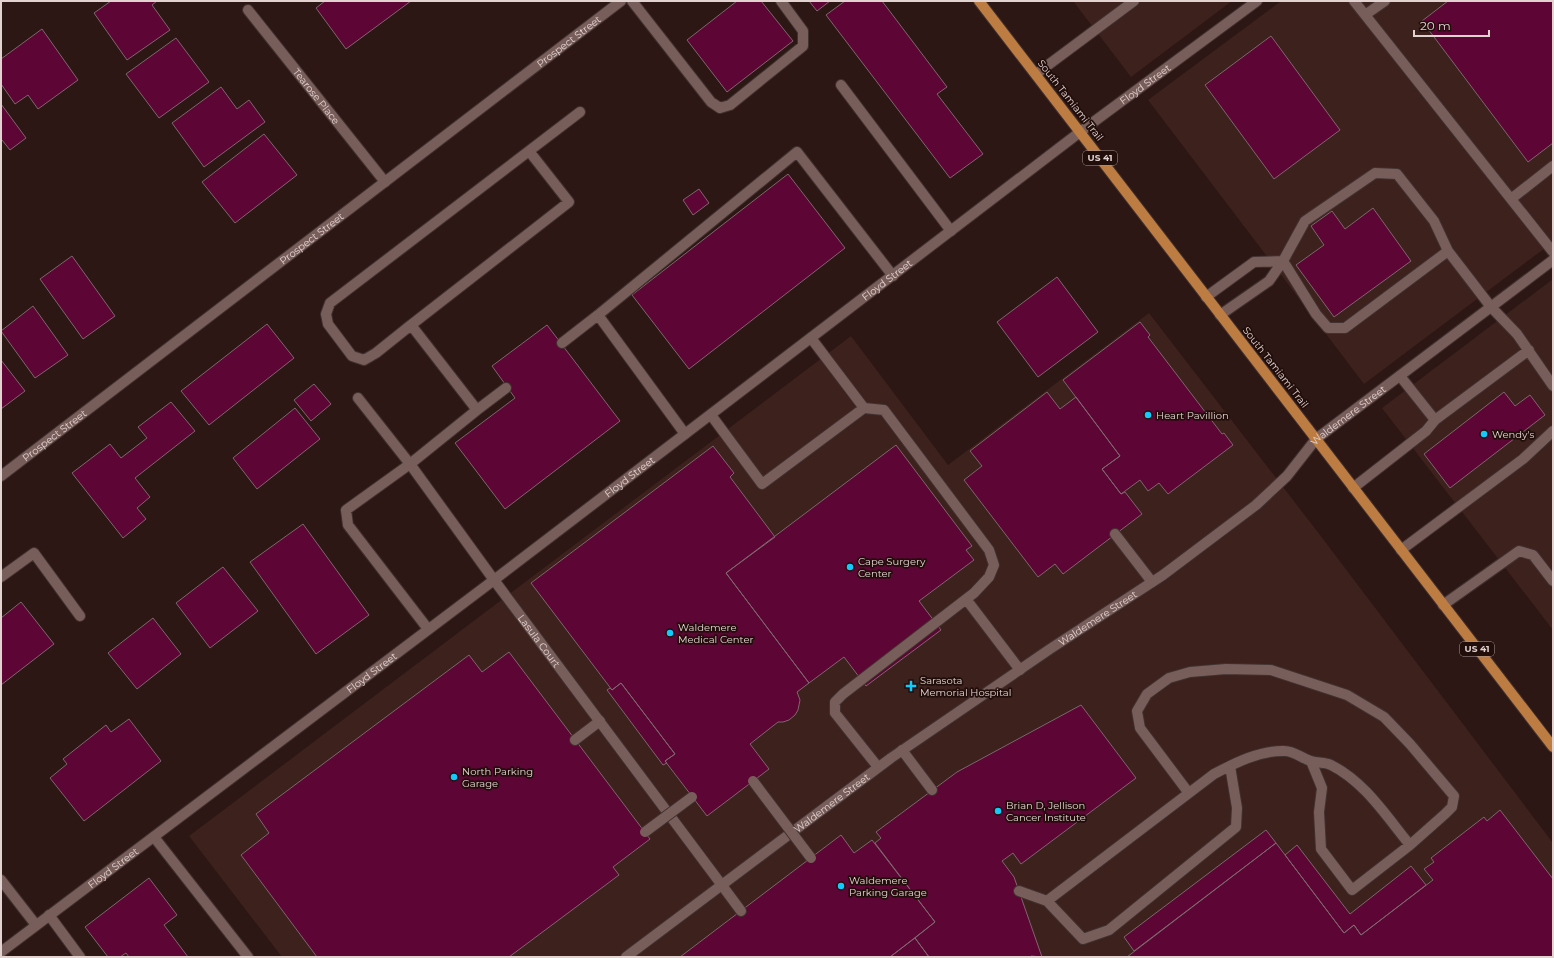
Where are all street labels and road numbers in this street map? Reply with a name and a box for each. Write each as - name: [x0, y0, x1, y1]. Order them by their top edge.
- street label: Prospect Street: [534, 13, 604, 70]
- street label: South Tamiami Trail: [1035, 57, 1106, 144]
- street label: Floyd Street: [1117, 61, 1173, 107]
- street label: Tearose Place: [290, 66, 342, 127]
- road number: US 41: [1083, 151, 1117, 165]
- street label: Prospect Street: [277, 210, 346, 267]
- street label: Floyd Street: [859, 257, 915, 304]
- street label: South Tamiami Trail: [1240, 324, 1311, 411]
- street label: Waldemere Street: [1308, 383, 1389, 448]
- street label: Prospect Street: [20, 407, 89, 464]
- street label: Floyd Street: [602, 453, 658, 500]
- street label: Waldemere Street: [1056, 588, 1140, 649]
- street label: Lasula Court: [515, 612, 563, 670]
- road number: US 41: [1460, 642, 1494, 656]
- street label: Floyd Street: [344, 650, 400, 696]
- street label: Waldemere Street: [791, 770, 872, 836]
- street label: Floyd Street: [85, 845, 141, 891]

